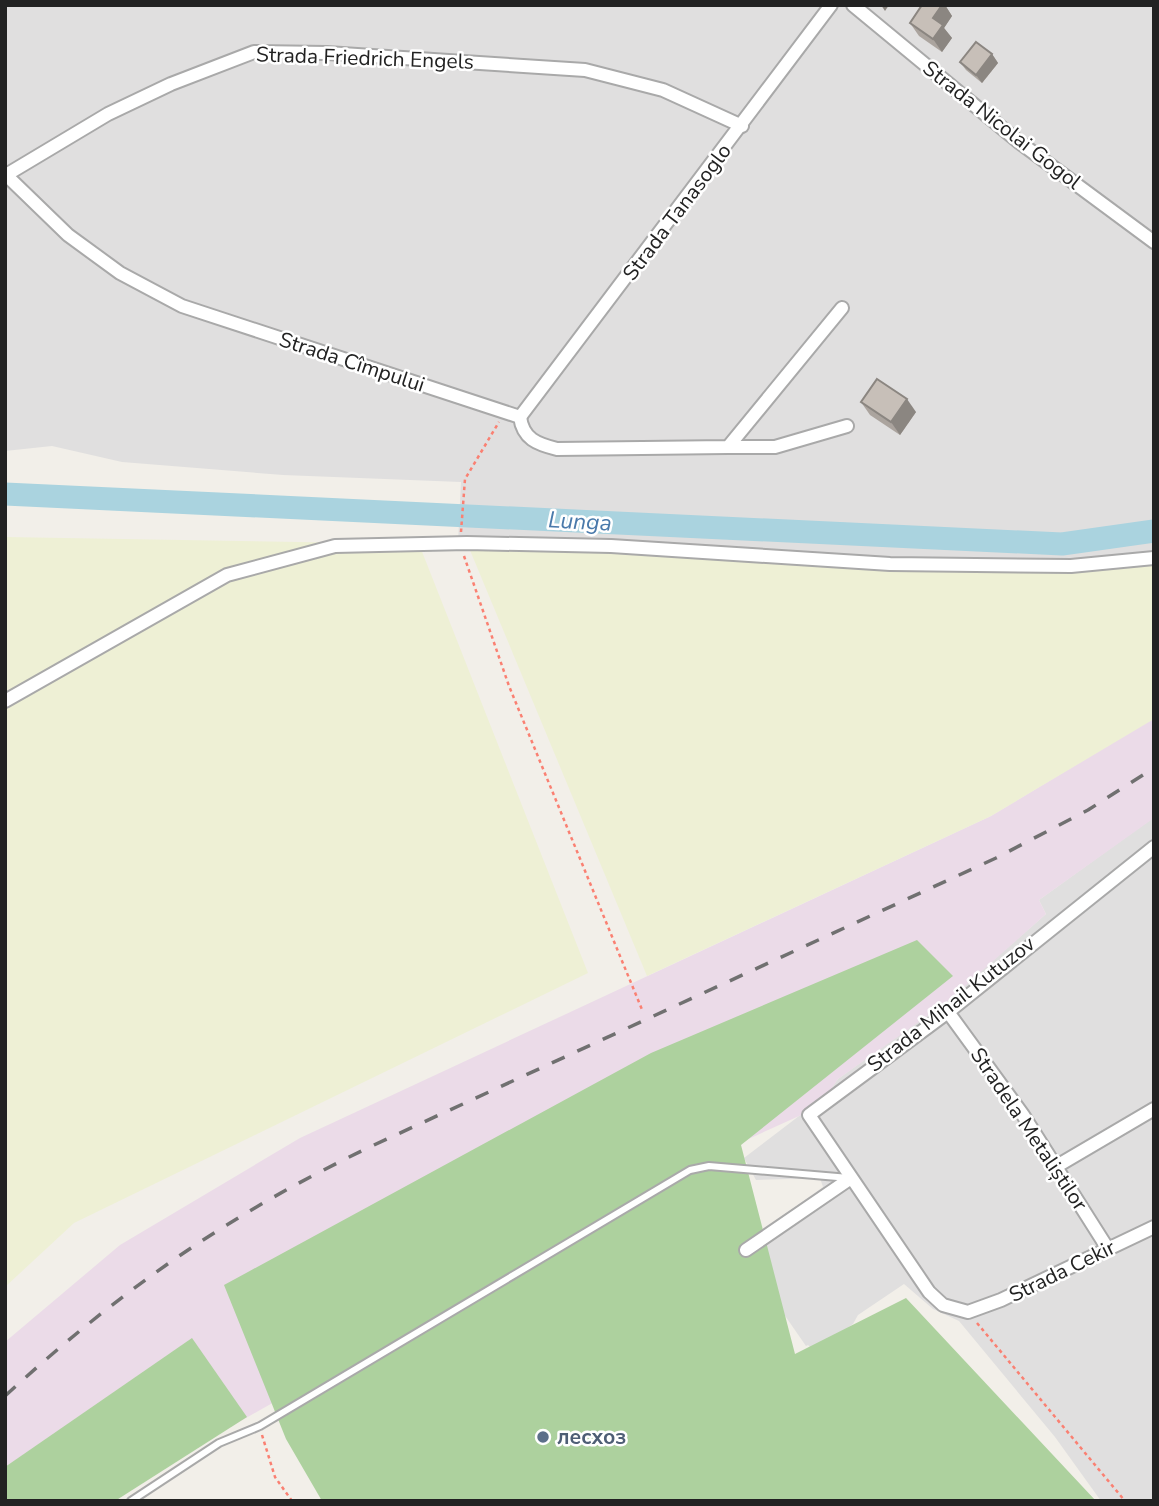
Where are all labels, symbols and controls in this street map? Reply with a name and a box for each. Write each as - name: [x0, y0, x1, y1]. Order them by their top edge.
- street label: Strada Friedrich Engels: [256, 40, 474, 76]
- street label: Strada Nicolai Gogol: [917, 54, 1088, 196]
- street label: Strada Tanasoglo: [616, 138, 738, 286]
- street label: Strada Cîmpului: [276, 325, 428, 399]
- water label: Lunga: [547, 504, 613, 539]
- street label: Strada Mihail Kutuzov: [861, 930, 1041, 1078]
- street label: Stradela Metaliștilor: [964, 1042, 1094, 1216]
- street label: Strada Cekir: [1004, 1233, 1120, 1309]
- place label: лесхоз: [557, 1423, 626, 1451]
- marker: лесхоз: [535, 1429, 551, 1445]

